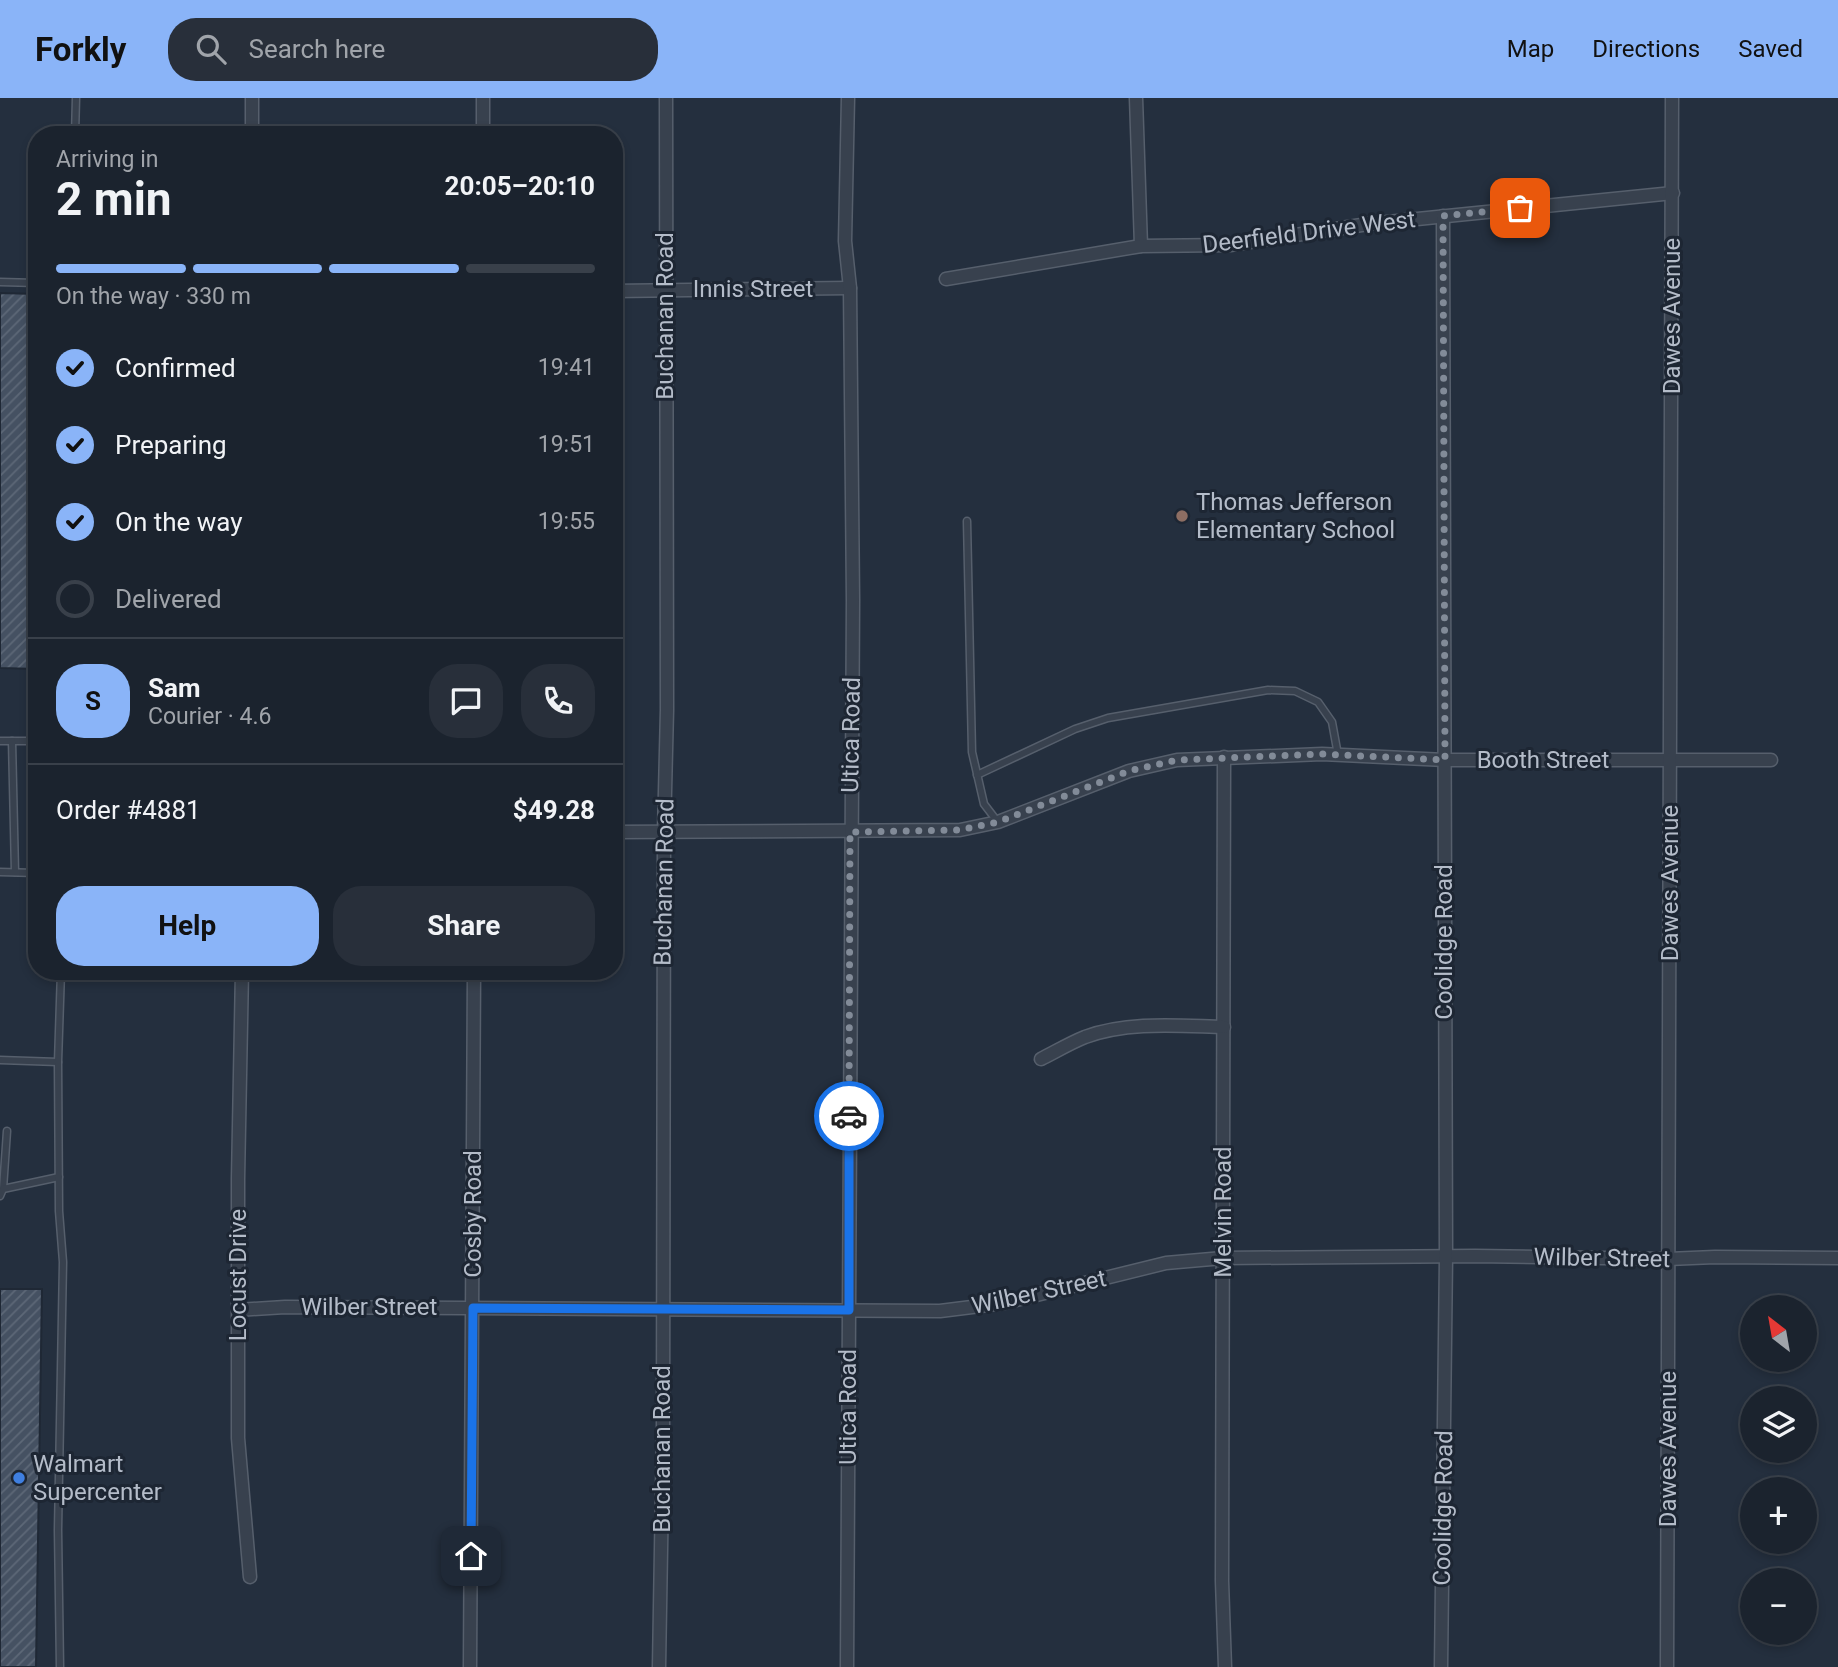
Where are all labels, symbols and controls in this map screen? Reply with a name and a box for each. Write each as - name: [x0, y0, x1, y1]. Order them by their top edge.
- search box: [168, 18, 658, 81]
- text: Forkly: [35, 30, 126, 69]
- icon: search: [192, 30, 230, 68]
- text: Search here: [248, 34, 385, 64]
- text: Map: [1507, 35, 1554, 63]
- text: Directions: [1592, 35, 1700, 63]
- text: Saved: [1738, 35, 1803, 63]
- text: Arriving in: [56, 146, 159, 173]
- text: 20:05–20:10: [445, 171, 595, 201]
- text: 2 min: [56, 172, 172, 226]
- pin: [1490, 178, 1550, 238]
- icon: bag: [1501, 189, 1539, 227]
- street label: Deerfield Drive West: [1201, 205, 1417, 259]
- street label: Buchanan Road: [651, 232, 679, 400]
- street label: Dawes Avenue: [1658, 238, 1686, 394]
- street label: Innis Street: [693, 275, 813, 303]
- text: On the way · 330 m: [56, 283, 251, 310]
- icon: check: [56, 349, 94, 387]
- text: Confirmed: [115, 353, 236, 383]
- text: 19:41: [538, 354, 595, 381]
- icon: check: [56, 426, 94, 464]
- text: Preparing: [115, 430, 227, 460]
- text: 19:51: [538, 431, 595, 458]
- place label: Thomas Jefferson Elementary School: [1196, 488, 1395, 544]
- icon: check: [56, 503, 94, 541]
- text: On the way: [115, 507, 243, 537]
- text: 19:55: [538, 508, 595, 535]
- marker: Thomas Jefferson Elementary School: [1174, 508, 1190, 524]
- text: Delivered: [115, 584, 222, 614]
- button: chat: [429, 664, 503, 738]
- button: phone: [521, 664, 595, 738]
- text: Sam: [148, 673, 200, 703]
- street label: Utica Road: [836, 677, 866, 793]
- text: S: [85, 686, 101, 716]
- text: Courier · 4.6: [148, 703, 271, 730]
- street label: Booth Street: [1477, 746, 1609, 774]
- text: Order #4881: [56, 795, 201, 825]
- text: $49.28: [513, 795, 595, 825]
- street label: Buchanan Road: [649, 798, 679, 966]
- street label: Dawes Avenue: [1656, 805, 1684, 961]
- street label: Coolidge Road: [1430, 864, 1458, 1020]
- button: Help: [56, 886, 319, 966]
- button: Share: [333, 886, 595, 966]
- courier: [814, 1081, 884, 1151]
- icon: car: [830, 1097, 868, 1135]
- street label: Melvin Road: [1209, 1146, 1237, 1278]
- street label: Cosby Road: [459, 1150, 487, 1278]
- street label: Locust Drive: [224, 1209, 252, 1341]
- street label: Wilber Street: [1533, 1243, 1671, 1273]
- street label: Wilber Street: [969, 1264, 1109, 1320]
- street label: Wilber Street: [301, 1293, 437, 1321]
- north arrow: [1740, 1295, 1816, 1372]
- map controls: [1740, 1295, 1817, 1645]
- street label: Utica Road: [834, 1349, 862, 1465]
- street label: Buchanan Road: [648, 1365, 676, 1533]
- street label: Dawes Avenue: [1654, 1371, 1682, 1527]
- button: layers: [1740, 1386, 1817, 1463]
- street label: Coolidge Road: [1428, 1430, 1458, 1586]
- place label: Walmart Supercenter: [33, 1450, 162, 1506]
- marker: Walmart Supercenter: [11, 1470, 27, 1486]
- button: +: [1740, 1477, 1817, 1554]
- pin: [441, 1526, 501, 1586]
- icon: home: [452, 1537, 490, 1575]
- button: −: [1740, 1568, 1817, 1645]

